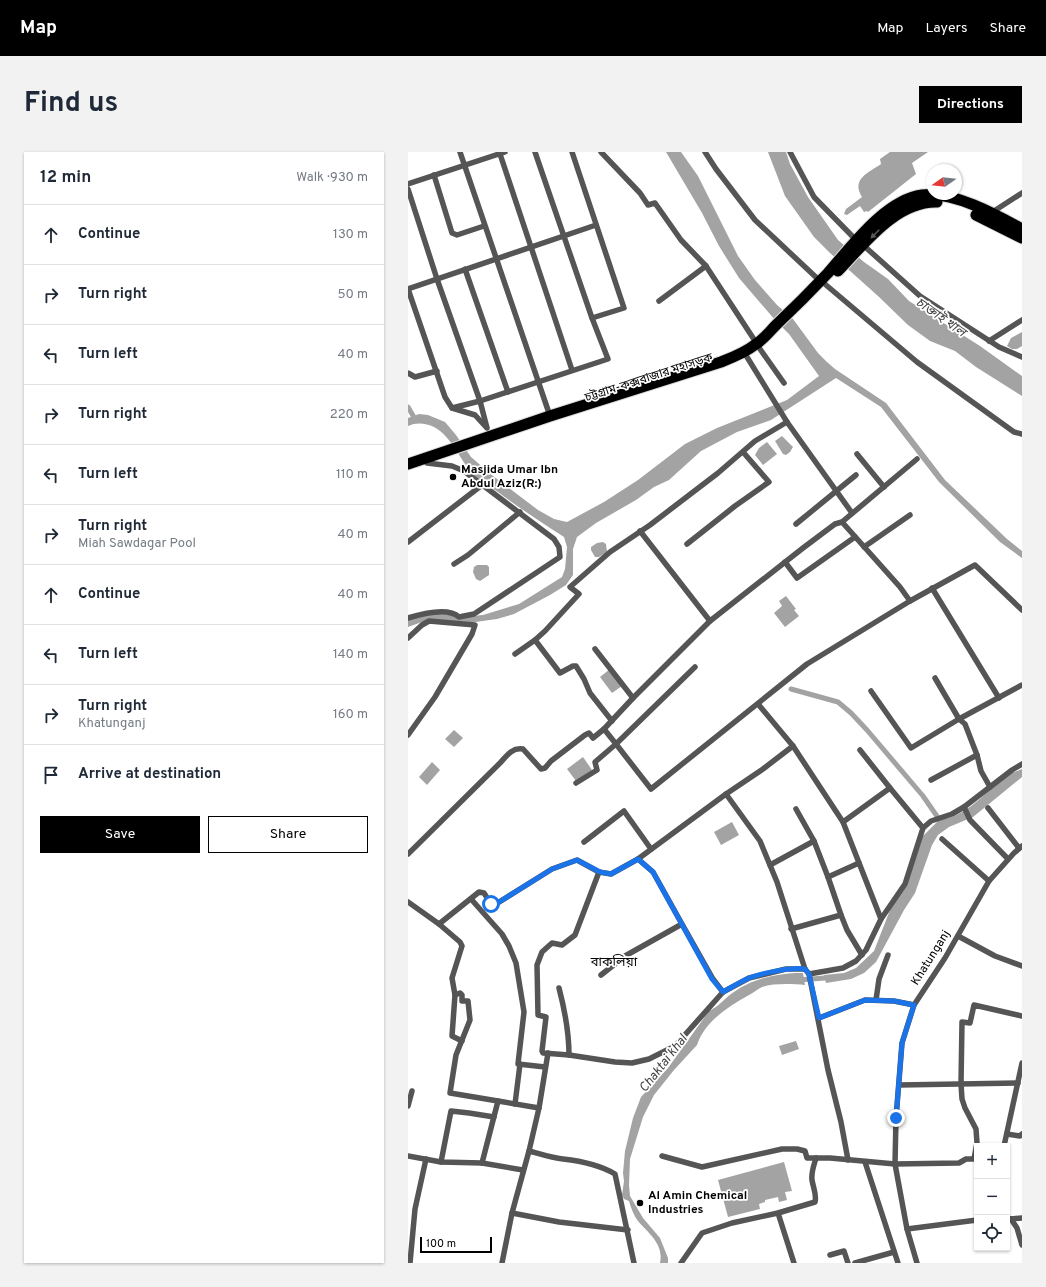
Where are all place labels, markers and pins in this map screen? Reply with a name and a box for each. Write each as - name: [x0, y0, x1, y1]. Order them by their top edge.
- place label: Masjida Umar Ibn Abdul Aziz(R:): [461, 462, 558, 492]
- marker: Masjida Umar Ibn Abdul Aziz(R:): [448, 472, 458, 482]
- place label: Al Amin Chemical Industries: [648, 1188, 747, 1218]
- marker: Al Amin Chemical Industries: [635, 1198, 645, 1208]

